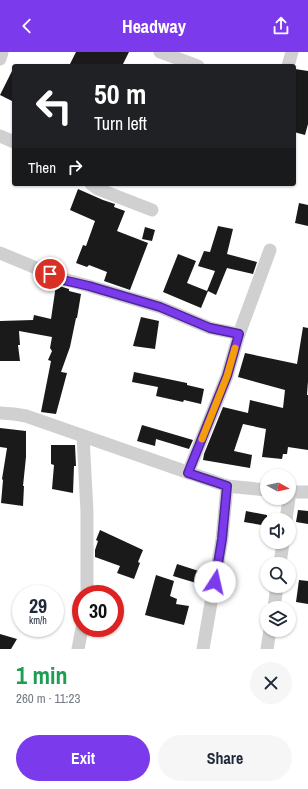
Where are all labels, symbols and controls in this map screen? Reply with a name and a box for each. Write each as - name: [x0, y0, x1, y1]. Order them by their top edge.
- text: Headway: [122, 14, 186, 39]
- icon: back: [16, 15, 38, 37]
- icon: share: [270, 15, 292, 37]
- text: 50 m: [94, 75, 146, 113]
- icon: left: [28, 80, 80, 132]
- text: Turn left: [94, 111, 147, 136]
- icon: right: [64, 156, 86, 178]
- text: Then: [28, 157, 56, 178]
- pin: [33, 257, 67, 291]
- icon: arrive: [39, 263, 61, 285]
- north arrow: [260, 469, 296, 505]
- map controls: [260, 469, 296, 637]
- button: sound: [260, 513, 296, 549]
- button: search: [260, 557, 296, 593]
- position arrow: [194, 561, 236, 603]
- speed limit sign: 30: [72, 585, 124, 637]
- text: 29: [29, 592, 47, 619]
- button: layers: [260, 601, 296, 637]
- text: km/h: [29, 614, 47, 627]
- text: 1 min: [16, 659, 67, 691]
- button: close: [250, 662, 292, 704]
- text: 260 m · 11:23: [16, 690, 80, 707]
- button: Exit: [16, 735, 150, 781]
- button: Share: [158, 735, 292, 781]

